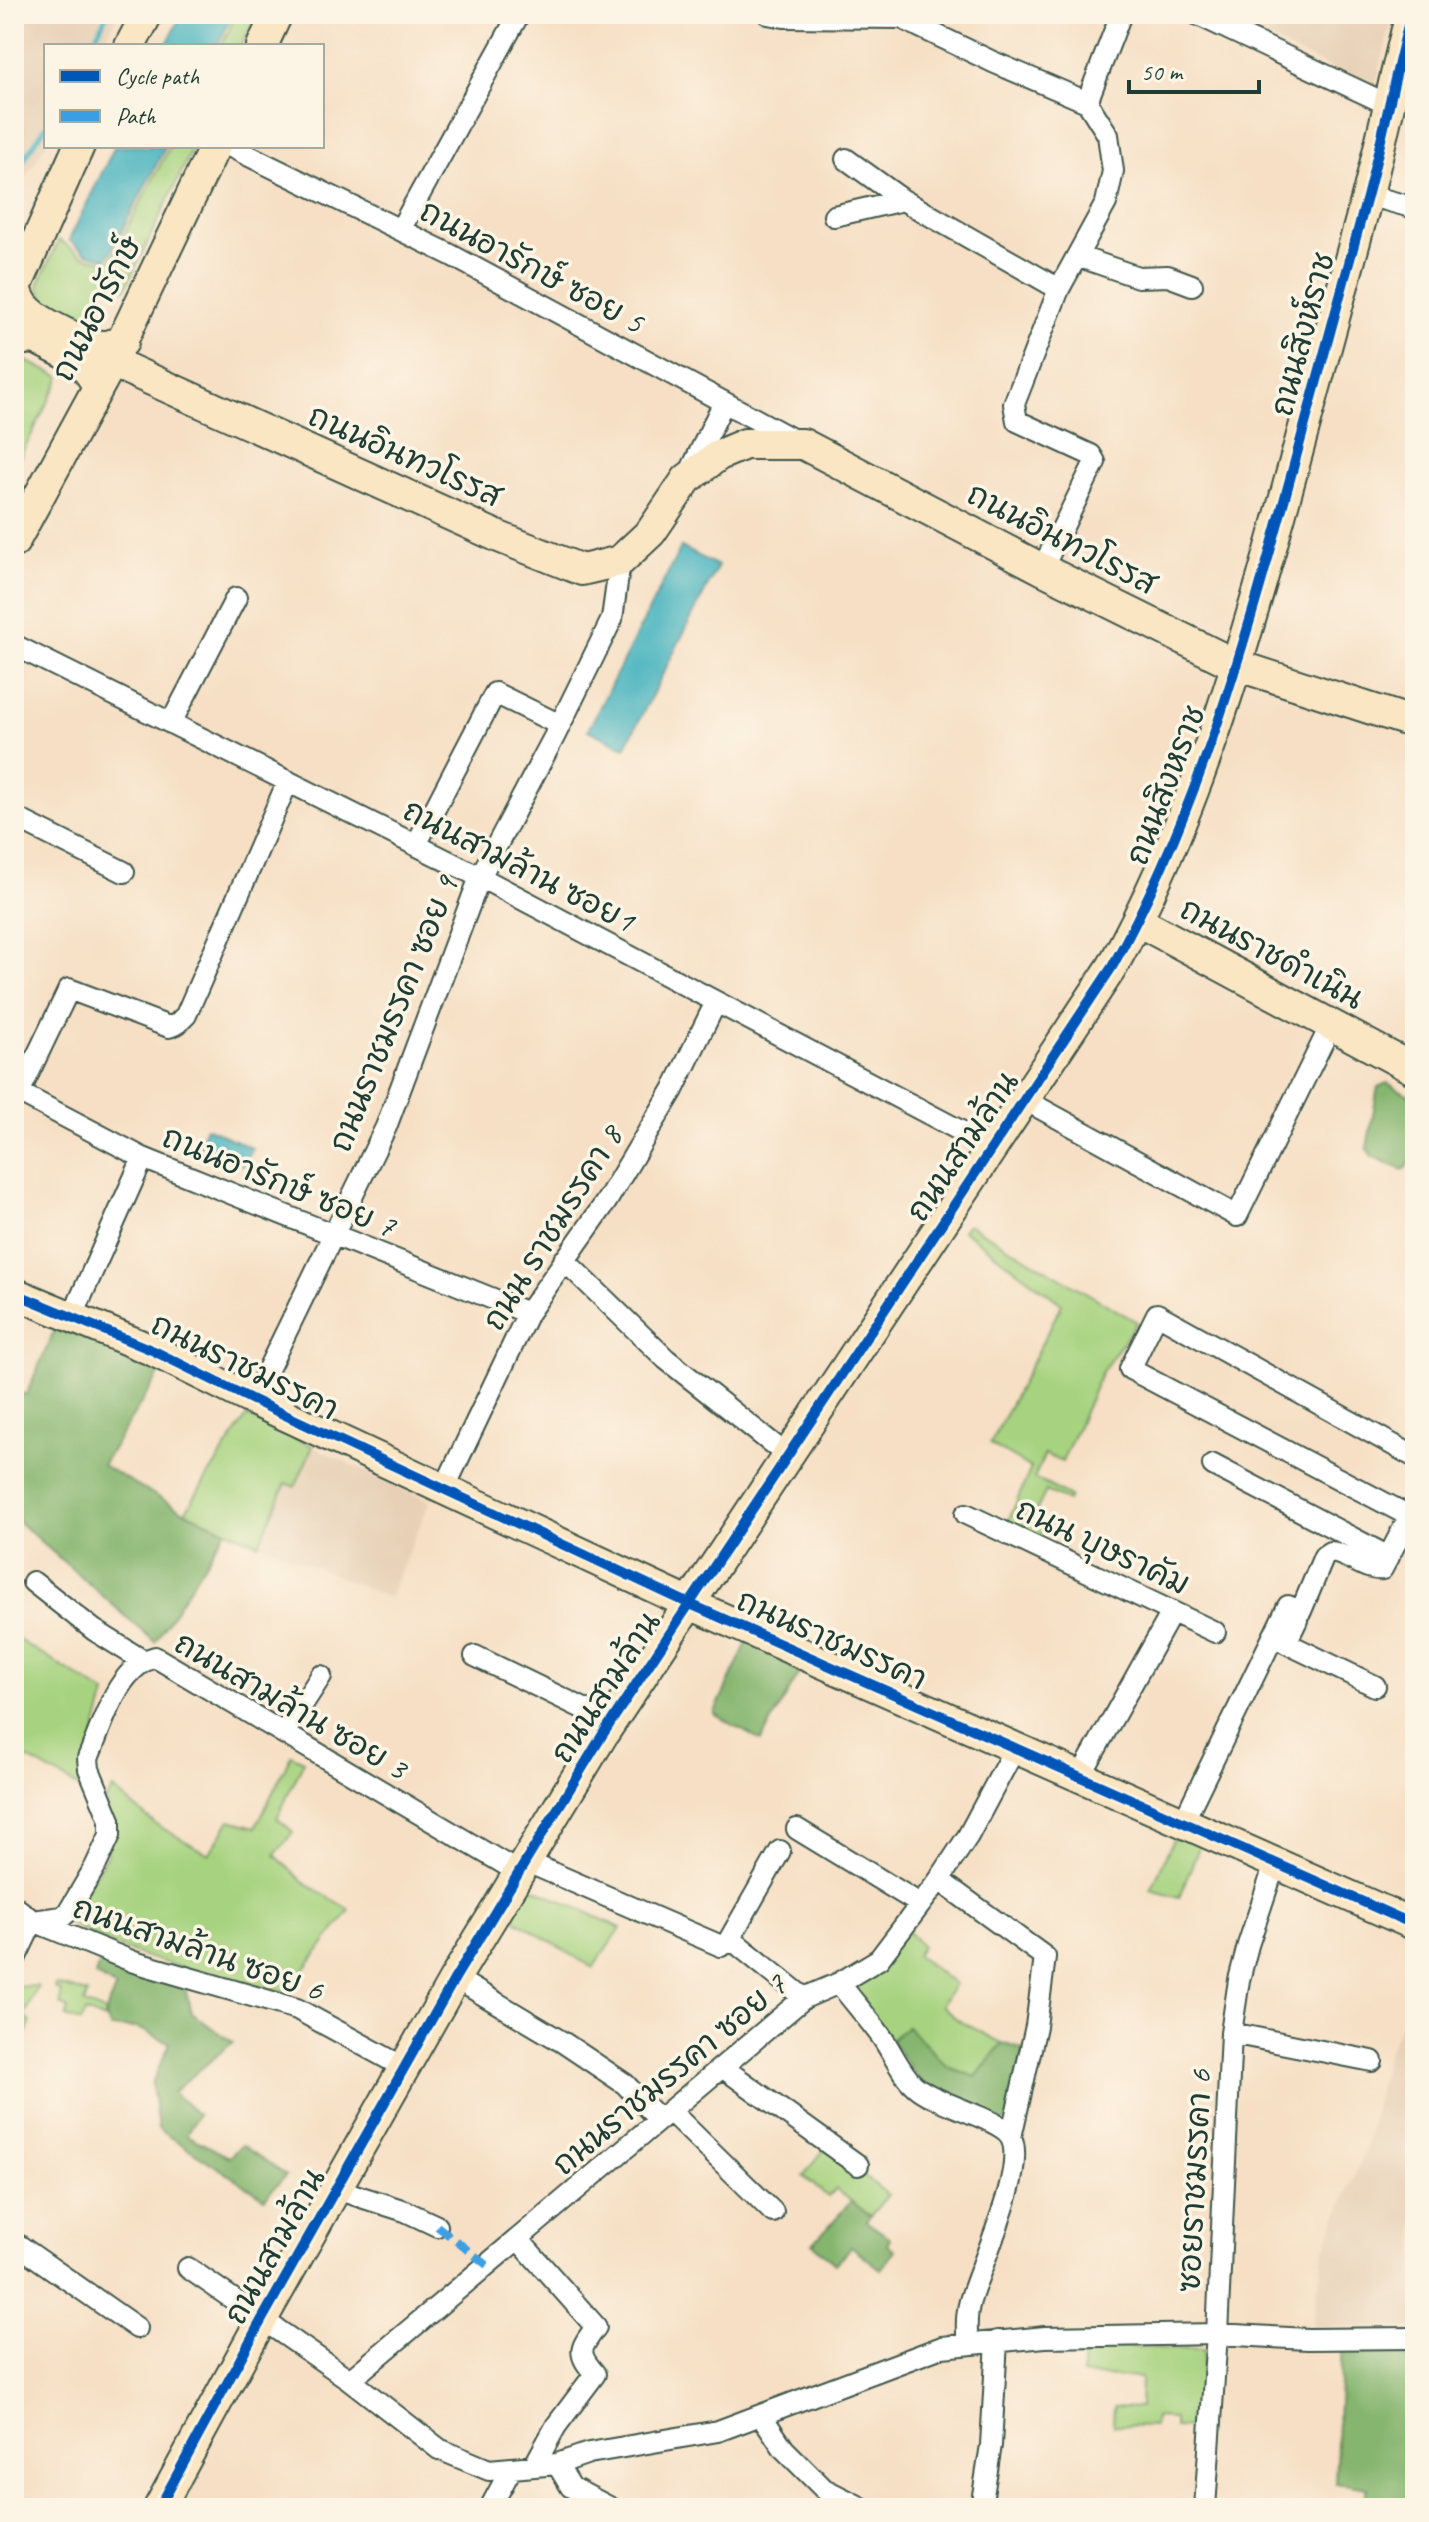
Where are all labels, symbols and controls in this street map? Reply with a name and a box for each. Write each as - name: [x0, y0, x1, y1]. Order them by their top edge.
- legend: [44, 44, 324, 148]
- scale bar: [1129, 44, 1259, 94]
- text: 50 m: [1141, 57, 1184, 87]
- text: Cycle path: [116, 61, 200, 91]
- text: Path: [116, 101, 157, 131]
- street label: ถนนอารักษ์ ซอย 5: [413, 189, 653, 343]
- street label: ถนนอารักษ์: [41, 227, 151, 388]
- street label: ถนนสิงห์ราช: [1260, 248, 1344, 420]
- street label: ถนนอินทวโรรส: [302, 394, 510, 517]
- street label: ถนนอินทวโรรส: [960, 472, 1166, 605]
- street label: ถนนสิงหราช: [1116, 699, 1215, 871]
- street label: ถนนสามล้าน ซอย1: [396, 789, 643, 942]
- street label: ถนนราชมรรคา ซอย 9: [320, 868, 468, 1158]
- street label: ถนนราชดำเนิน: [1173, 888, 1371, 1019]
- street label: ถนนสามล้าน: [896, 1063, 1028, 1229]
- street label: ถนนอารักษ์ ซอย 7: [156, 1115, 403, 1248]
- street label: ถนน ราชมรรคา 8: [473, 1116, 633, 1338]
- street label: ถนนราชมรรคา: [144, 1303, 345, 1430]
- street label: ถนน บุษราคัม: [1008, 1488, 1196, 1607]
- street label: ถนนราชมรรคา: [730, 1579, 933, 1700]
- street label: ถนนสามล้าน: [540, 1603, 670, 1771]
- street label: ถนนสามล้าน ซอย 3: [167, 1621, 417, 1790]
- street label: ถนนสามล้าน ซอย 6: [67, 1885, 330, 2011]
- street label: ถนนราชมรรคา ซอย 7: [544, 1963, 796, 2184]
- street label: ซอยราชมรรคา 6: [1168, 2067, 1221, 2293]
- street label: ถนนสามล้าน: [214, 2160, 334, 2332]

